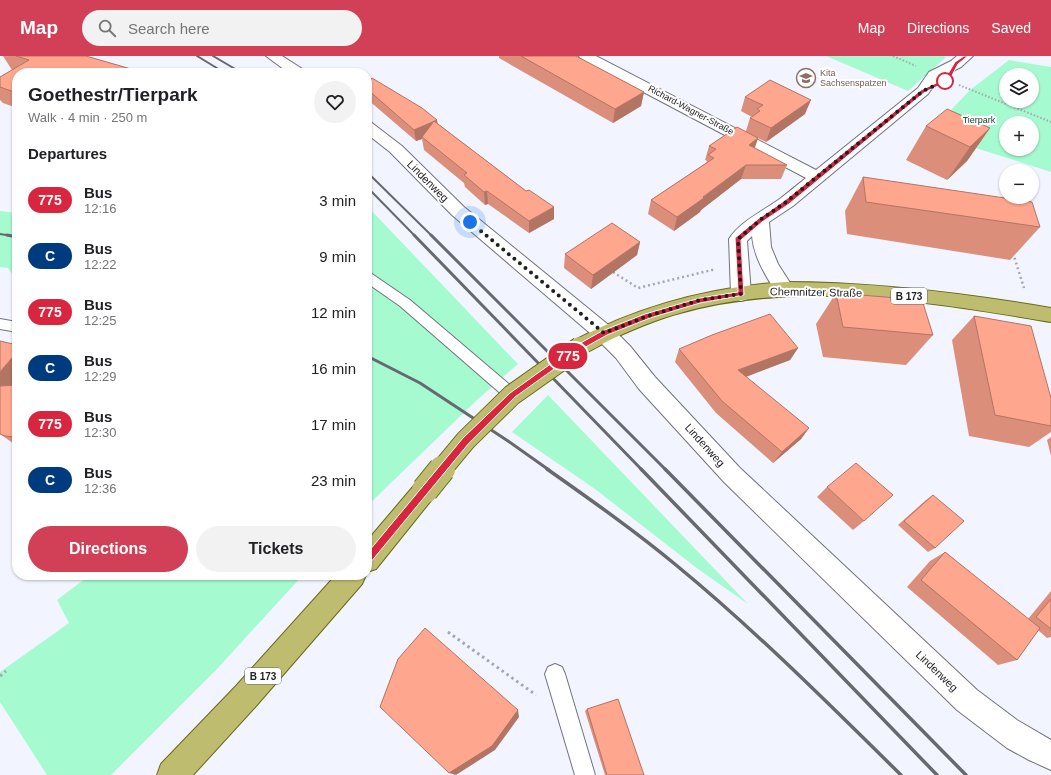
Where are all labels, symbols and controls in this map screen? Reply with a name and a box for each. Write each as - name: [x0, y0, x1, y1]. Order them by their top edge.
- search box: [82, 10, 362, 46]
- text: Map: [20, 17, 58, 38]
- icon: search: [96, 17, 118, 39]
- text: Search here: [128, 20, 210, 37]
- text: Map: [858, 20, 885, 36]
- text: Directions: [907, 20, 969, 36]
- text: Saved: [991, 20, 1031, 36]
- school or university icon: Kita Sachsenspatzen: [795, 67, 817, 89]
- place label: Kita Sachsenspatzen: [820, 68, 887, 88]
- map controls: [999, 68, 1039, 204]
- button: layers: [999, 68, 1039, 108]
- unlabelled marker: [936, 72, 954, 90]
- button: heart: [314, 81, 356, 123]
- street label: Richard-Wagner-Straße: [647, 83, 735, 137]
- text: Goethestr/Tierpark: [28, 84, 198, 105]
- text: Walk · 4 min · 250 m: [28, 110, 147, 125]
- park label: Tierpark: [963, 115, 996, 125]
- button: +: [999, 116, 1039, 156]
- text: Departures: [28, 145, 107, 162]
- street label: Lindenweg: [405, 158, 451, 204]
- button: −: [999, 164, 1039, 204]
- text: Bus: [84, 184, 112, 201]
- text: 775: [38, 192, 62, 208]
- text: 3 min: [319, 192, 356, 209]
- text: 12:16: [84, 201, 117, 216]
- your location: [460, 212, 480, 232]
- text: Bus: [84, 240, 112, 257]
- text: C: [45, 248, 55, 264]
- text: 9 min: [319, 248, 356, 265]
- text: 12:22: [84, 257, 117, 272]
- street label: Chemnitzer Straße: [770, 285, 862, 299]
- road number: B 173: [891, 288, 927, 304]
- text: Bus: [84, 296, 112, 313]
- text: 775: [38, 304, 62, 320]
- text: 12 min: [311, 304, 356, 321]
- text: 12:25: [84, 313, 117, 328]
- line badge: 775: [545, 343, 591, 369]
- text: 775: [556, 348, 580, 364]
- text: Bus: [84, 352, 112, 369]
- text: C: [45, 360, 55, 376]
- text: 16 min: [311, 360, 356, 377]
- text: 12:29: [84, 369, 117, 384]
- text: Bus: [84, 408, 112, 425]
- text: 775: [38, 416, 62, 432]
- text: 17 min: [311, 416, 356, 433]
- street label: Lindenweg: [683, 421, 727, 469]
- text: 12:30: [84, 425, 117, 440]
- text: Bus: [84, 464, 112, 481]
- text: C: [45, 472, 55, 488]
- text: 23 min: [311, 472, 356, 489]
- text: 12:36: [84, 481, 117, 496]
- button: Directions: [28, 526, 188, 572]
- button: Tickets: [196, 526, 356, 572]
- street label: Lindenweg: [914, 648, 960, 694]
- road number: B 173: [245, 668, 281, 684]

